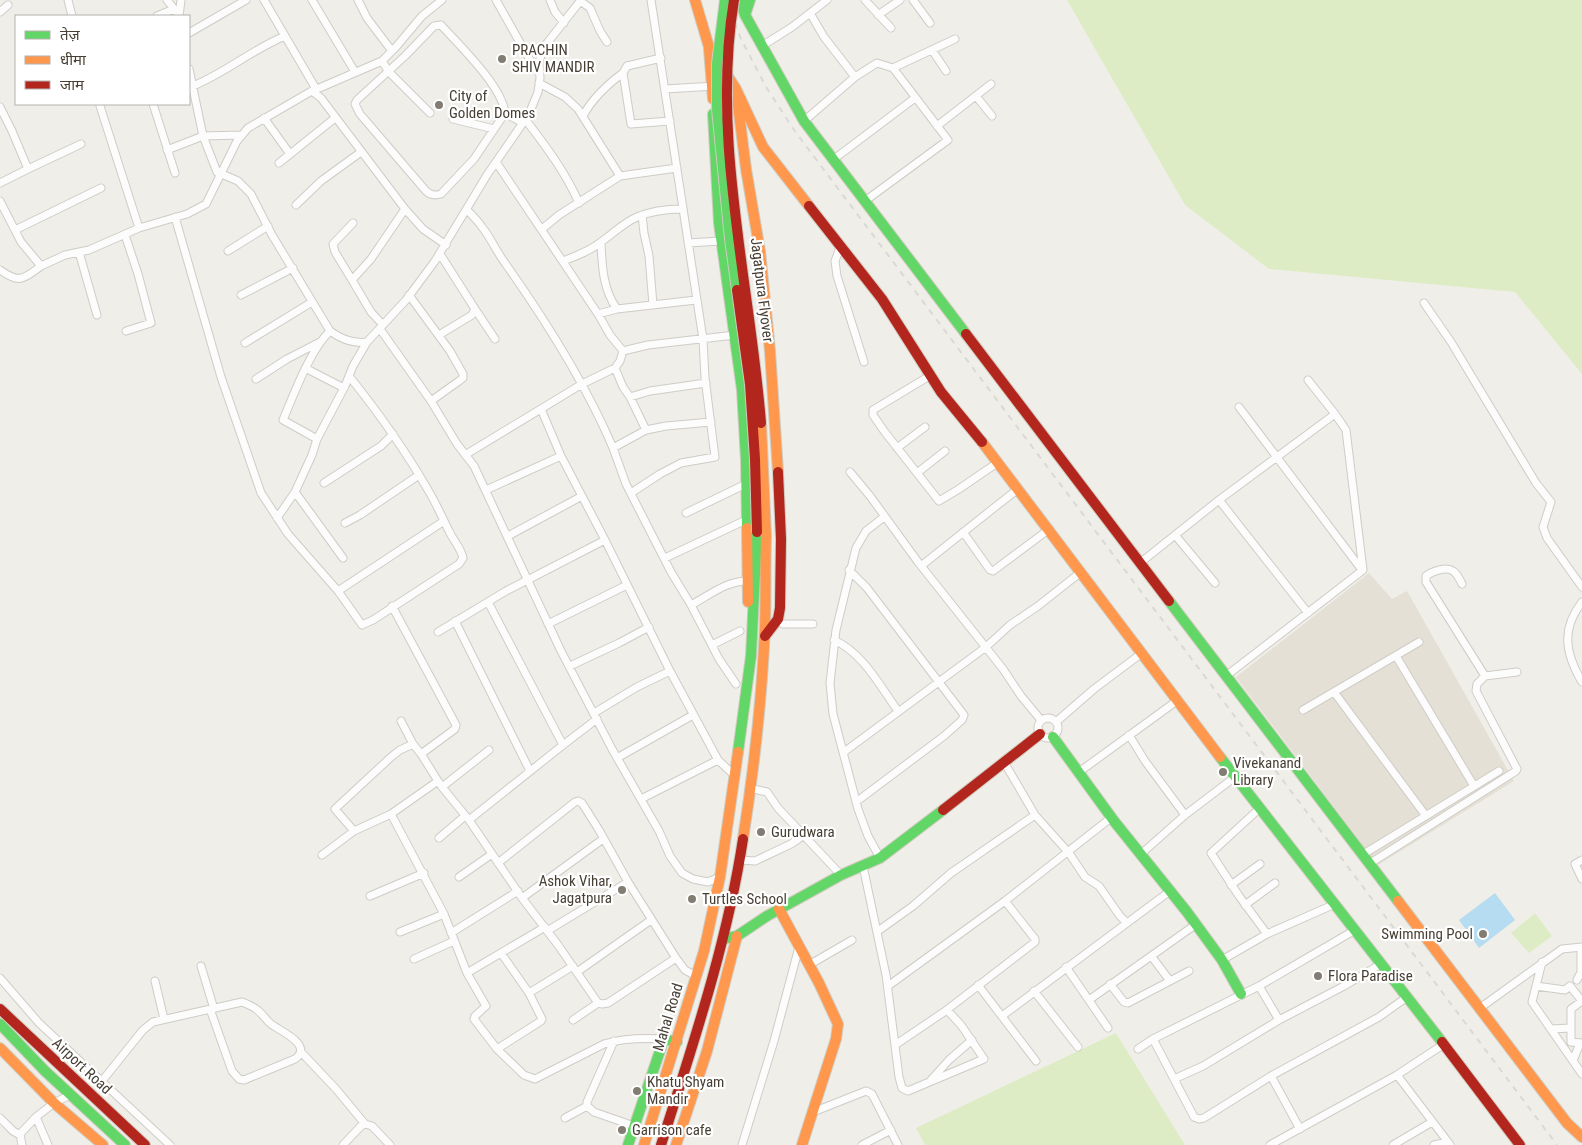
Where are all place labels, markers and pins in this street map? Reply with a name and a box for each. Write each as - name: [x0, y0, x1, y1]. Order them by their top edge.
- place label: PRACHIN SHIV MANDIR: [512, 41, 594, 76]
- marker: PRACHIN SHIV MANDIR: [496, 53, 508, 65]
- place label: City of Golden Domes: [449, 87, 535, 122]
- marker: City of Golden Domes: [433, 99, 445, 111]
- place label: Vivekanand Library: [1233, 754, 1301, 789]
- marker: Vivekanand Library: [1217, 766, 1229, 778]
- place label: Gurudwara: [771, 823, 835, 841]
- marker: Gurudwara: [755, 826, 767, 838]
- place label: Ashok Vihar, Jagatpura: [539, 872, 612, 907]
- marker: Ashok Vihar, Jagatpura: [616, 884, 628, 896]
- place label: Turtles School: [702, 890, 787, 908]
- marker: Turtles School: [686, 893, 698, 905]
- place label: Swimming Pool: [1381, 925, 1473, 943]
- marker: Swimming Pool: [1477, 928, 1489, 940]
- place label: Flora Paradise: [1328, 967, 1413, 985]
- marker: Flora Paradise: [1312, 970, 1324, 982]
- place label: Khatu Shyam Mandir: [647, 1073, 724, 1108]
- marker: Khatu Shyam Mandir: [631, 1085, 643, 1097]
- place label: Garrison cafe: [632, 1121, 711, 1139]
- marker: Garrison cafe: [616, 1124, 628, 1136]

